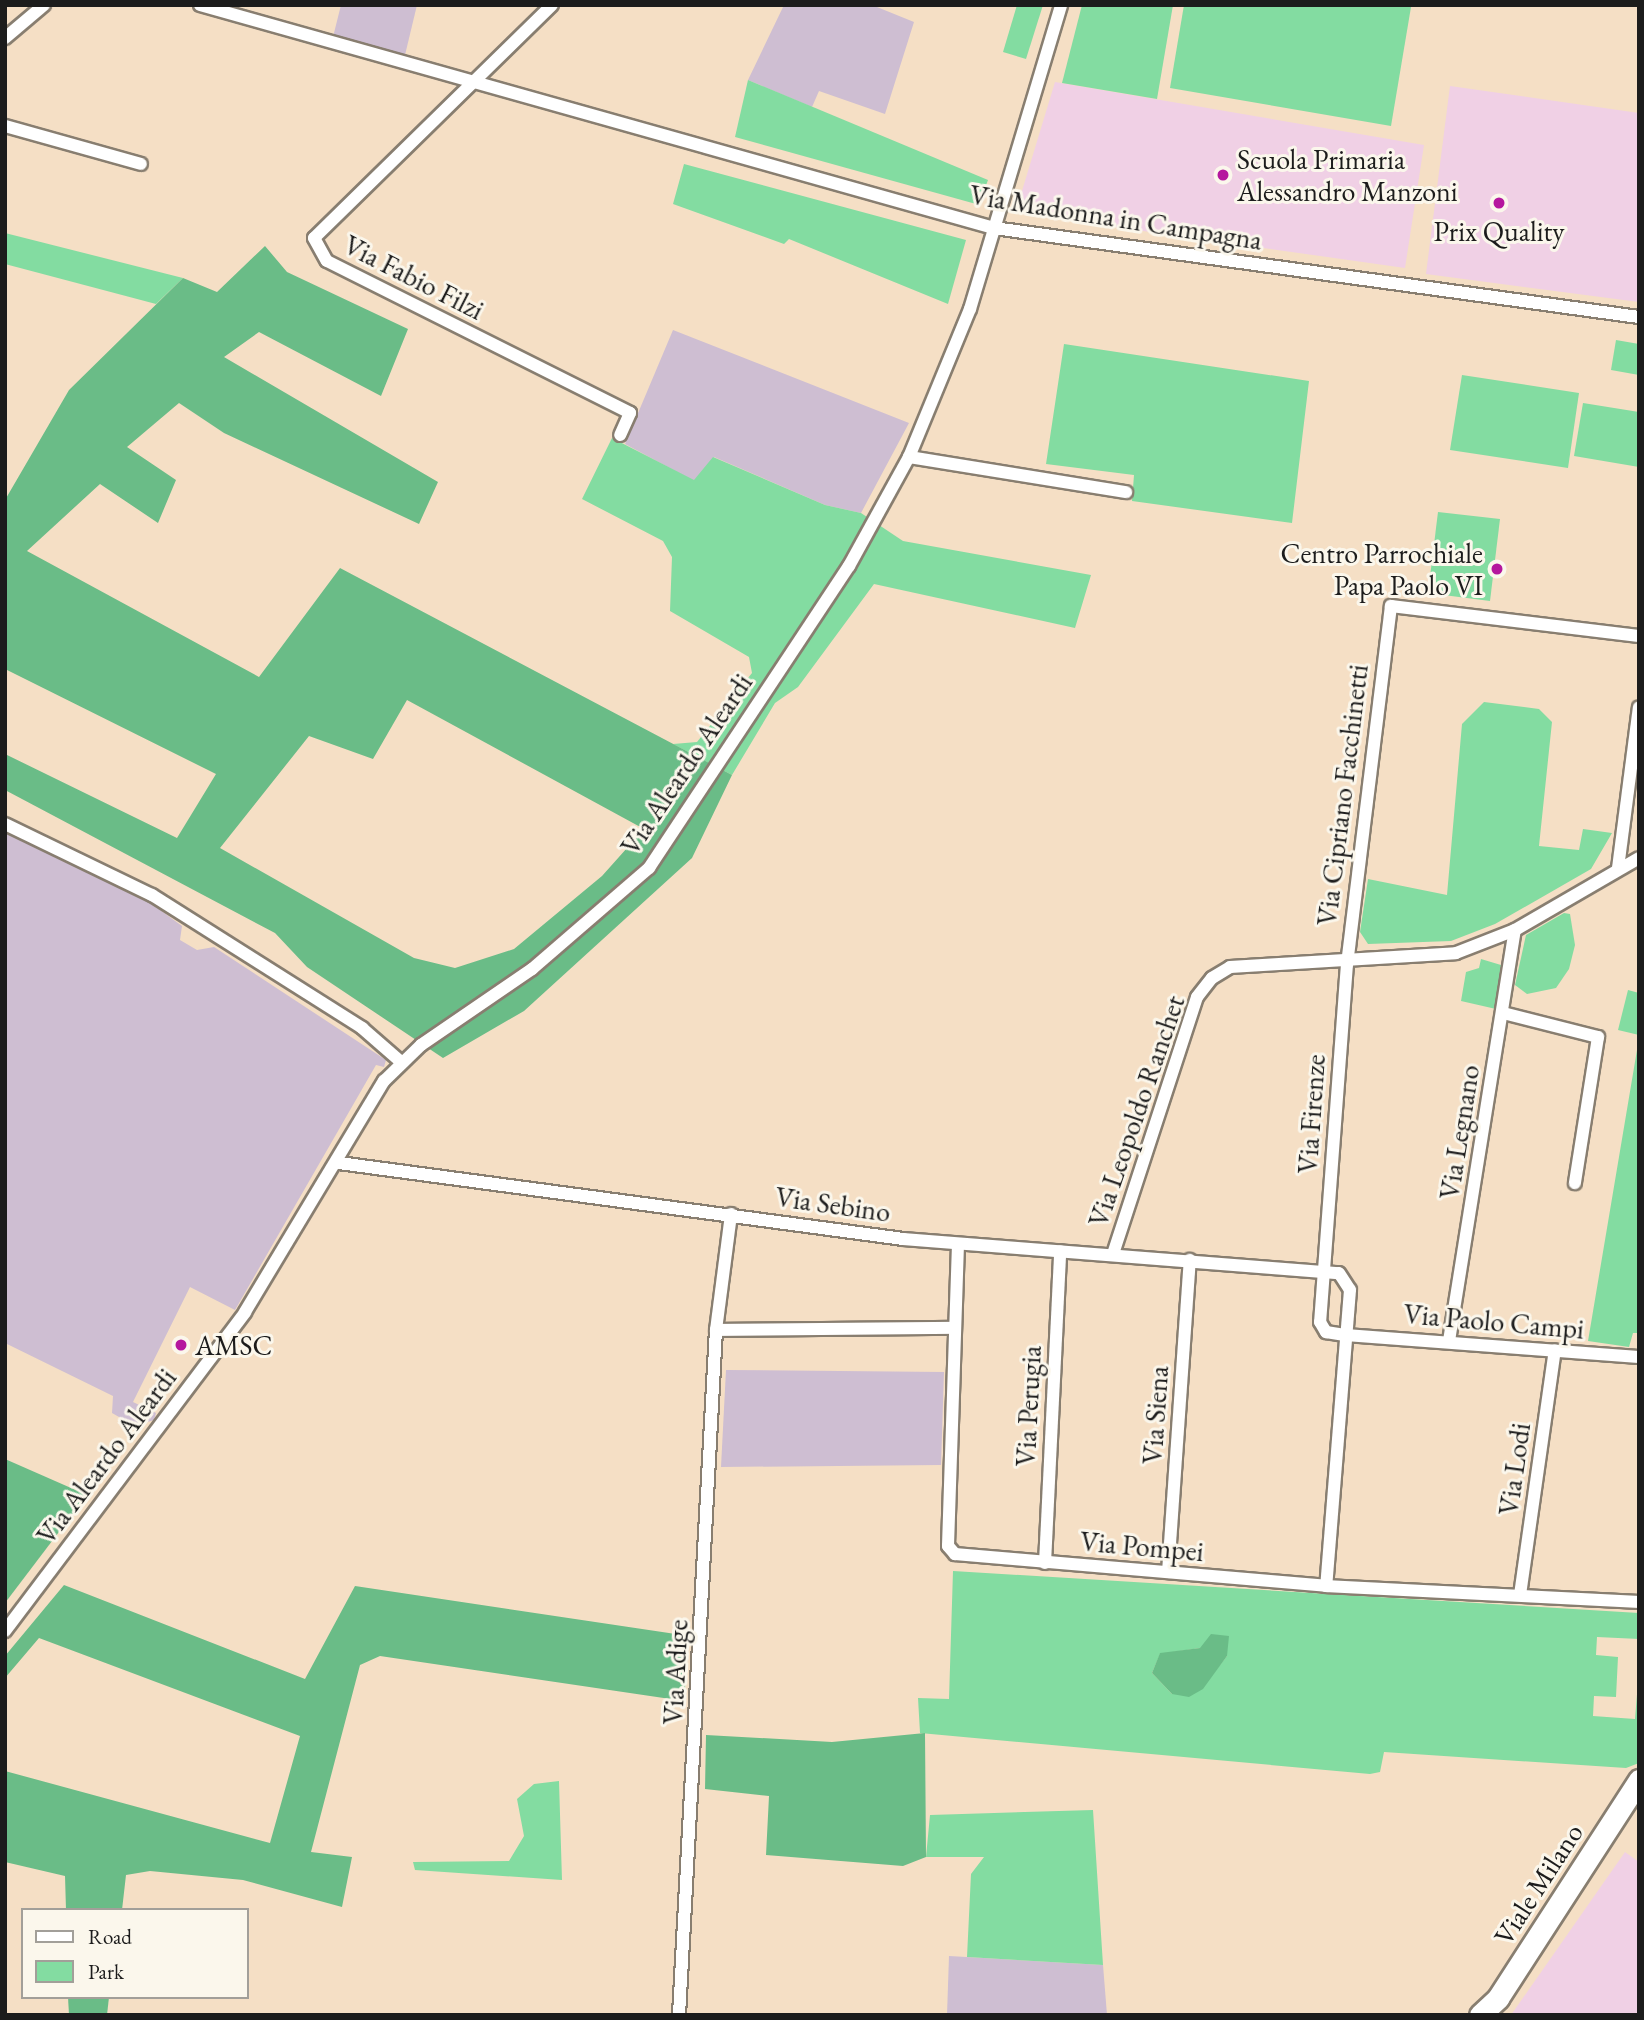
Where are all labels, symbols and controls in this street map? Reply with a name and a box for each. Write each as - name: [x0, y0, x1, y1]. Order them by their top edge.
- place label: Scuola Primaria Alessandro Manzoni: [1237, 142, 1458, 208]
- marker: Scuola Primaria Alessandro Manzoni: [1215, 167, 1231, 183]
- street label: Via Madonna in Campagna: [967, 177, 1265, 257]
- marker: Prix Quality: [1491, 195, 1507, 211]
- place label: Prix Quality: [1433, 214, 1565, 248]
- street label: Via Fabio Filzi: [338, 227, 490, 327]
- place label: Centro Parrochiale Papa Paolo VI: [1281, 536, 1483, 602]
- marker: Centro Parrochiale Papa Paolo VI: [1489, 561, 1505, 577]
- street label: Via Cipriano Facchinetti: [1309, 662, 1375, 928]
- street label: Via Aleardo Aleardi: [613, 667, 759, 861]
- street label: Via Leopoldo Ranchet: [1081, 991, 1191, 1231]
- street label: Via Firenze: [1290, 1053, 1332, 1175]
- street label: Via Legnano: [1432, 1062, 1486, 1202]
- street label: Via Sebino: [773, 1179, 893, 1229]
- street label: Via Paolo Campi: [1402, 1296, 1586, 1346]
- place label: AMSC: [195, 1328, 273, 1362]
- marker: AMSC: [173, 1337, 189, 1353]
- street label: Via Perugia: [1008, 1345, 1048, 1467]
- street label: Via Aleardo Aleardi: [29, 1361, 183, 1551]
- street label: Via Siena: [1135, 1365, 1175, 1465]
- street label: Via Lodi: [1491, 1421, 1537, 1517]
- street label: Via Pompei: [1079, 1524, 1205, 1568]
- street label: Via Adige: [655, 1618, 695, 1726]
- street label: Viale Milano: [1486, 1817, 1590, 1951]
- legend: [21, 1908, 248, 1999]
- text: Road: [88, 1923, 132, 1950]
- text: Park: [88, 1958, 124, 1985]

